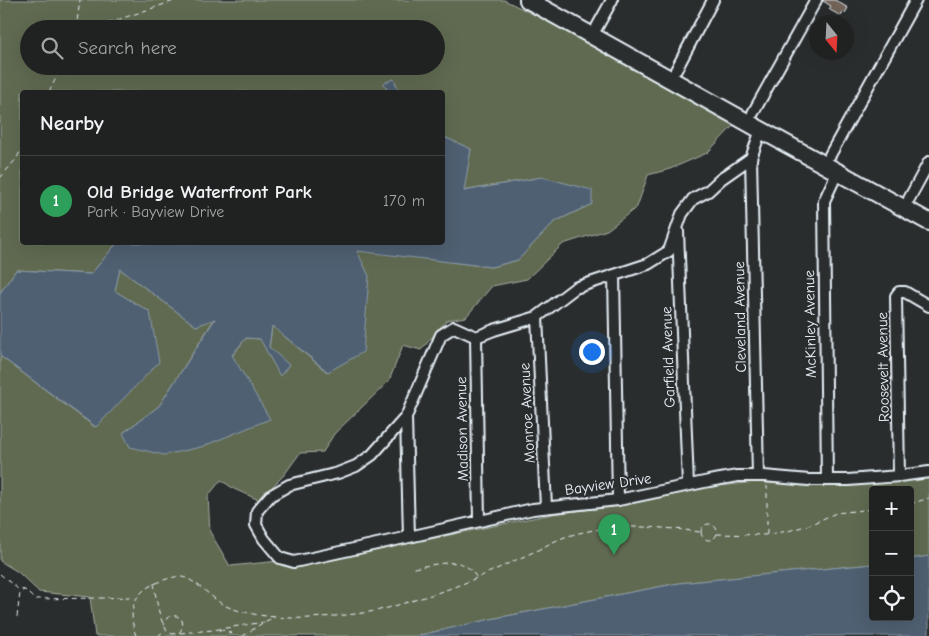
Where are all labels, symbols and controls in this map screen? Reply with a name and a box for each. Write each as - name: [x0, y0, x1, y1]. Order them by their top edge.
- north arrow: [809, 15, 854, 60]
- search box: [20, 20, 445, 75]
- icon: search: [38, 34, 66, 62]
- text: Search here: [78, 37, 177, 59]
- text: Nearby: [40, 111, 104, 135]
- text: Old Bridge Waterfront Park: [87, 181, 312, 203]
- text: 1: [53, 192, 59, 210]
- text: 170 m: [383, 192, 425, 210]
- text: Park · Bayview Drive: [87, 203, 224, 221]
- street label: Cleveland Avenue: [730, 261, 750, 373]
- street label: McKinley Avenue: [800, 269, 820, 378]
- street label: Garfield Avenue: [657, 306, 679, 408]
- street label: Roosevelt Avenue: [873, 311, 893, 422]
- your location: [579, 339, 605, 365]
- street label: Monroe Avenue: [515, 362, 539, 464]
- street label: Madison Avenue: [452, 376, 472, 482]
- street label: Bayview Drive: [564, 469, 653, 499]
- map controls: [869, 486, 914, 621]
- button: +: [869, 486, 914, 531]
- pin: 1: [598, 514, 630, 555]
- button: −: [869, 531, 914, 576]
- button: locate: [869, 576, 914, 621]

